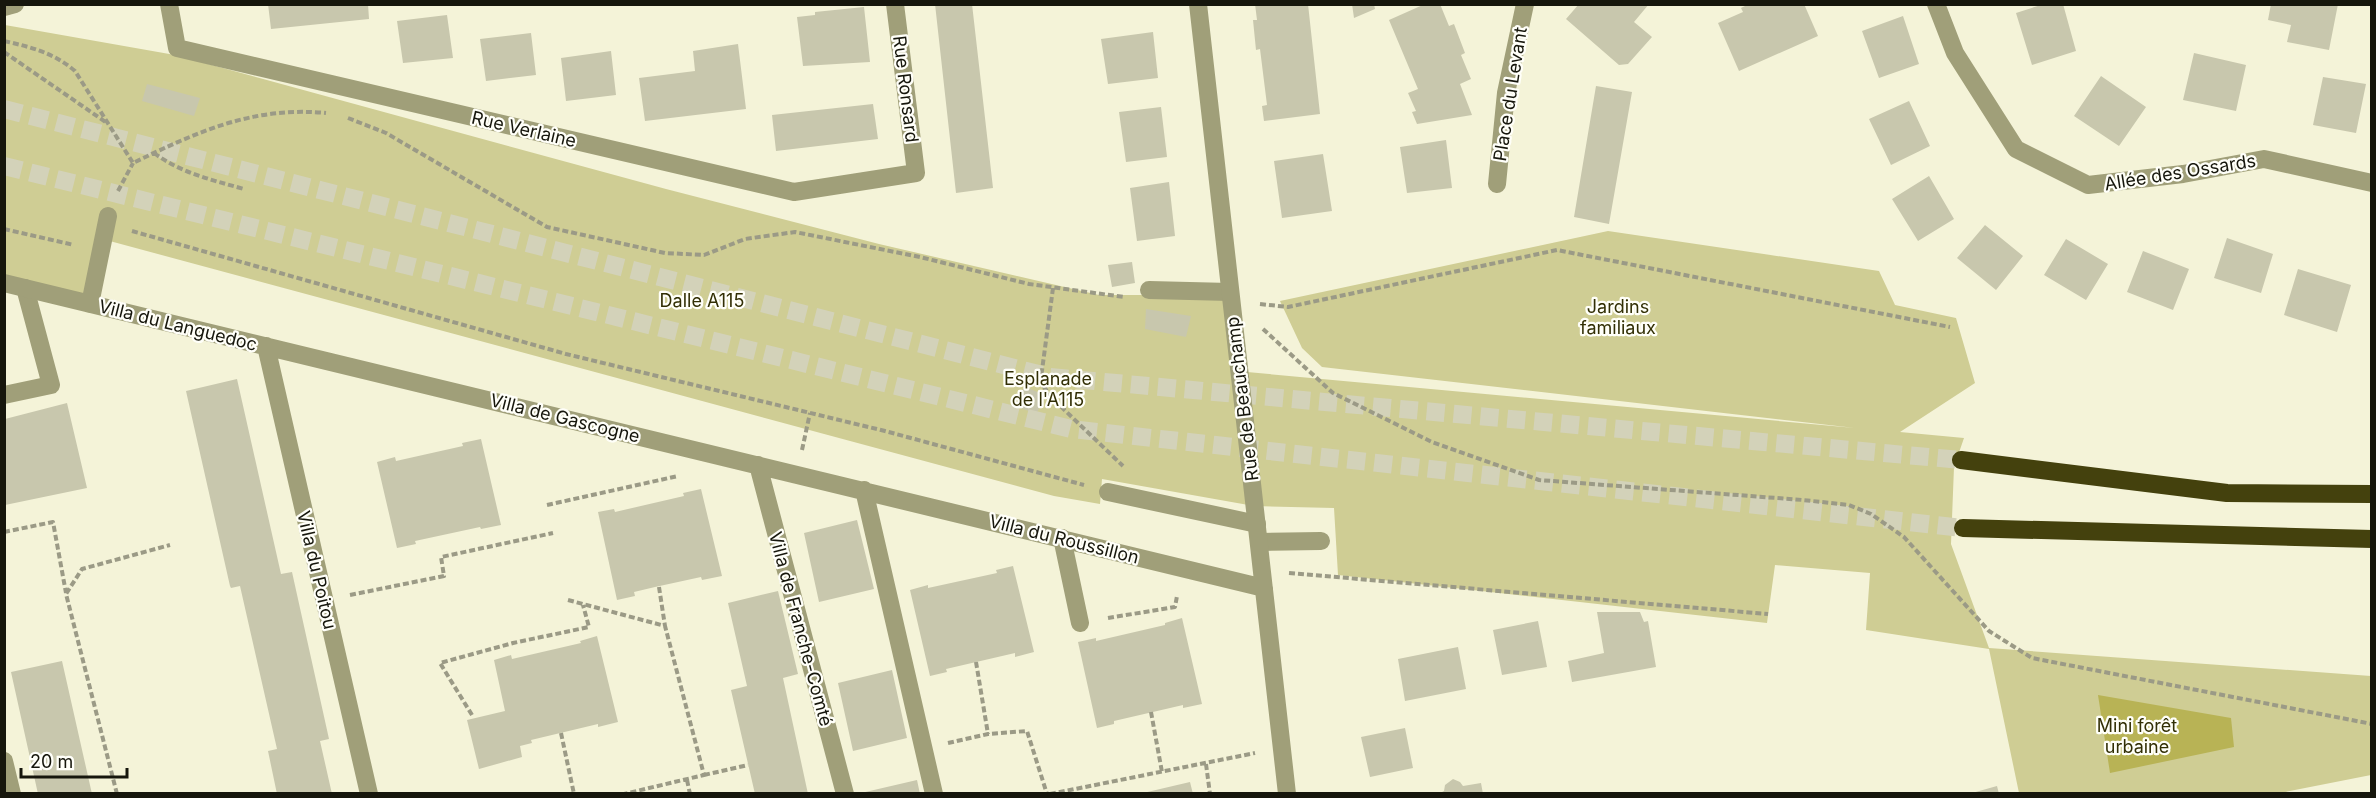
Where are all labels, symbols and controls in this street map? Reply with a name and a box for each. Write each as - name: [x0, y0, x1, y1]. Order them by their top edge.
- street label: Place du Levant: [1489, 25, 1531, 163]
- street label: Rue Ronsard: [889, 34, 923, 144]
- street label: Rue Verlaine: [470, 107, 578, 151]
- street label: Allée des Ossards: [2103, 150, 2257, 194]
- park label: Dalle A115: [660, 290, 744, 311]
- street label: Villa du Languedoc: [97, 295, 259, 355]
- park label: Jardins familiaux: [1580, 296, 1656, 338]
- street label: Rue de Beauchamp: [1222, 316, 1262, 482]
- park label: Esplanade de l'A115: [1004, 368, 1092, 410]
- street label: Villa de Gascogne: [488, 389, 642, 447]
- street label: Villa du Poitou: [293, 509, 341, 631]
- street label: Villa du Roussillon: [987, 510, 1141, 568]
- street label: Villa de Franche-Comté: [765, 529, 837, 729]
- park label: Mini forêt urbaine: [2097, 715, 2177, 757]
- scale bar: [21, 741, 128, 779]
- text: 20 m: [30, 751, 73, 772]

